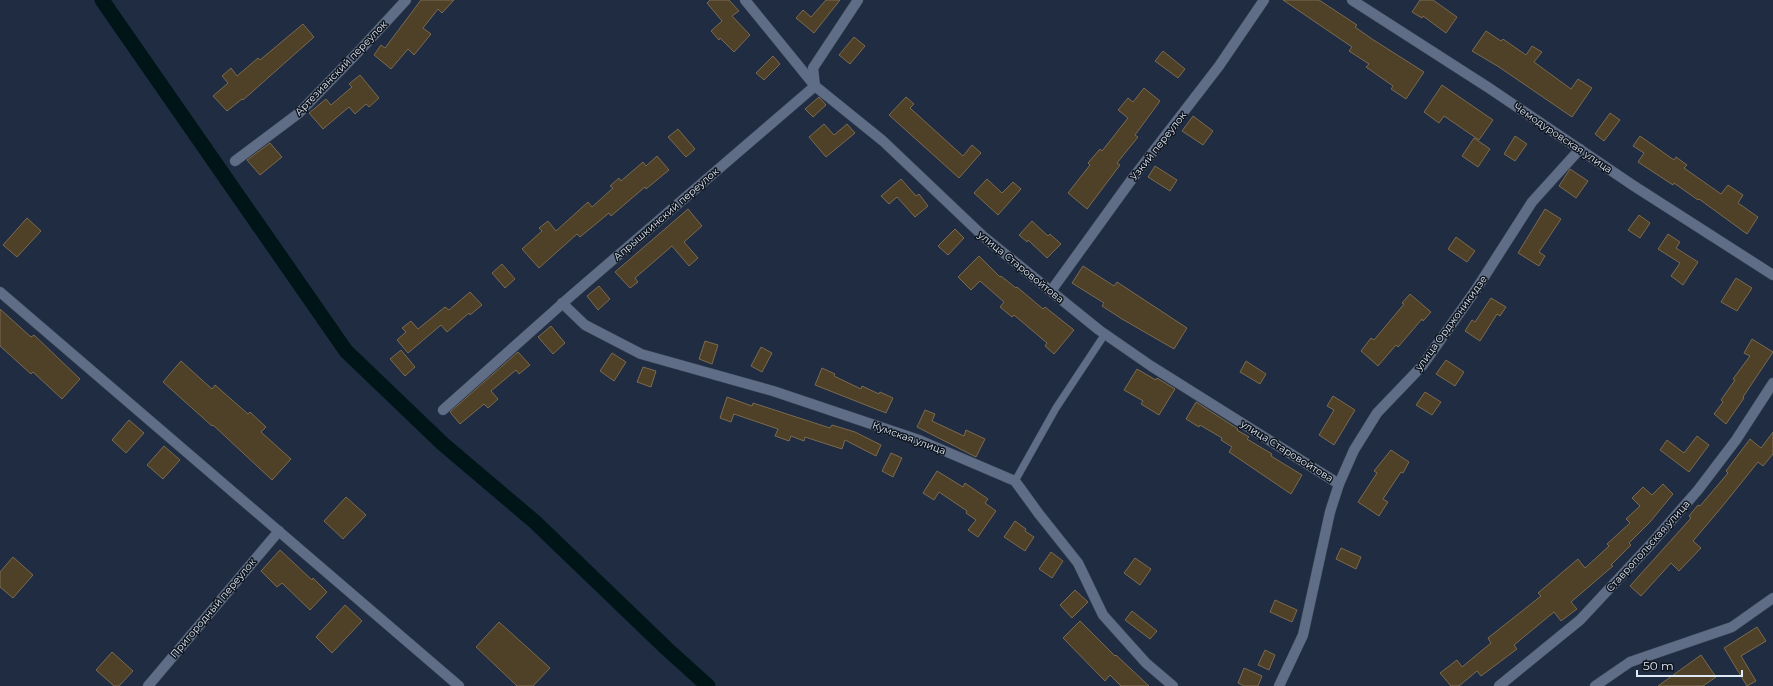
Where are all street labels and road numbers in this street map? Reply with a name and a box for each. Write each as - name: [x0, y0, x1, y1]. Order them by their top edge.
- street label: Артезианский переулок: [292, 18, 390, 118]
- street label: Чемодуровская улица: [1511, 100, 1615, 176]
- street label: Узкий переулок: [1127, 109, 1189, 183]
- street label: Апрышкинский переулок: [611, 165, 721, 263]
- street label: улица Старовойтова: [975, 228, 1067, 306]
- street label: улица Орджоникидзе: [1412, 273, 1490, 374]
- street label: улица Старовойтова: [1237, 417, 1336, 485]
- street label: Кумская улица: [870, 419, 948, 457]
- street label: Ставропольская улица: [1603, 497, 1693, 595]
- street label: Пригородный переулок: [167, 555, 259, 661]

